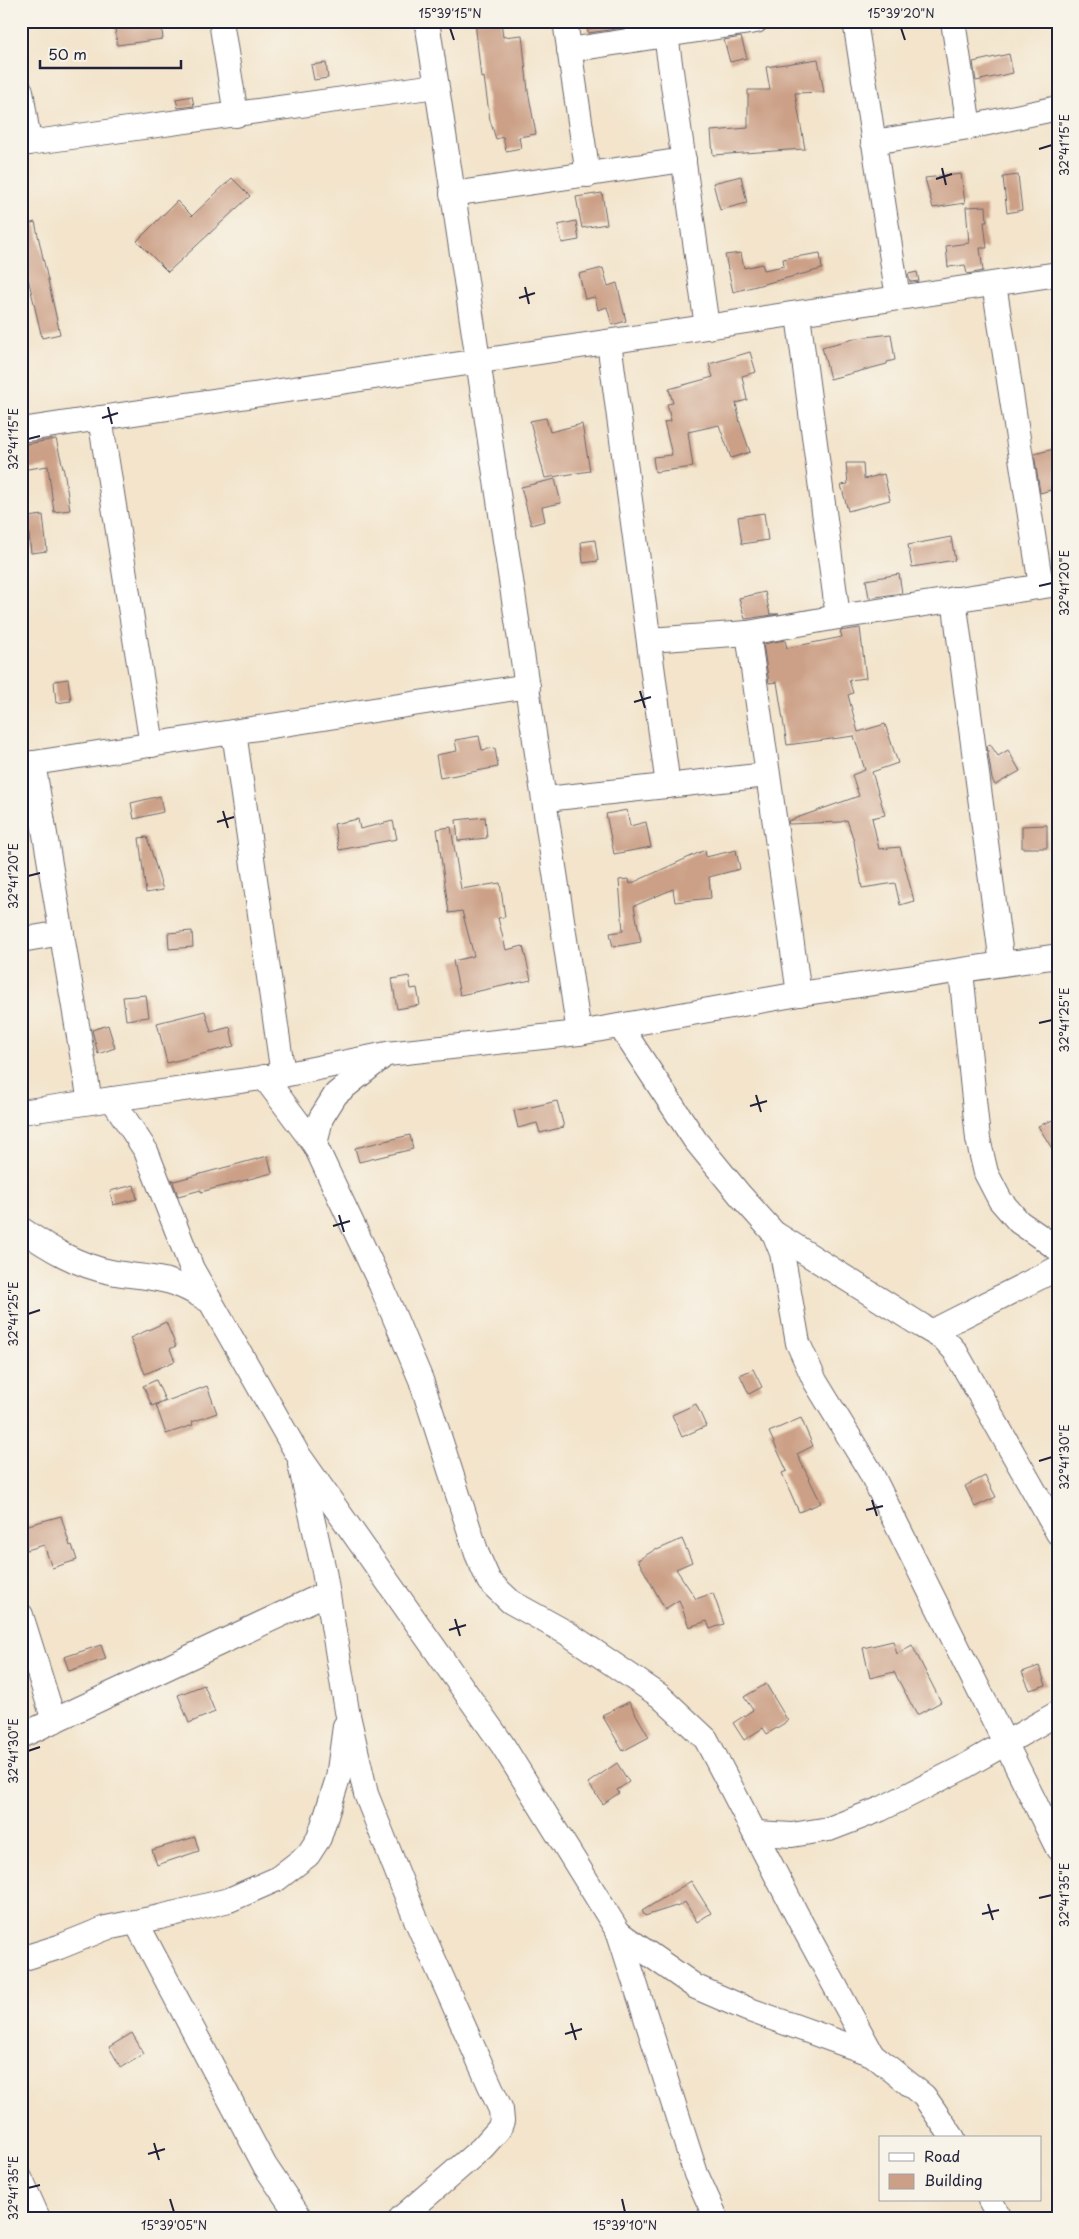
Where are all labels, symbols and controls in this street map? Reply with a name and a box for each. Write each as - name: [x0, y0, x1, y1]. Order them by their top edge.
- text: 15°39'15"N: [418, 4, 482, 22]
- text: 15°39'20"N: [867, 4, 935, 22]
- scale bar: [40, 38, 181, 70]
- text: 50 m: [48, 42, 87, 65]
- text: 32°41'15"E: [1055, 114, 1073, 176]
- text: 32°41'15"E: [4, 408, 22, 470]
- text: 32°41'20"E: [1055, 550, 1073, 616]
- text: 32°41'20"E: [4, 843, 22, 909]
- text: 32°41'25"E: [1055, 988, 1073, 1052]
- text: 32°41'25"E: [4, 1282, 22, 1346]
- text: 32°41'30"E: [1055, 1424, 1073, 1490]
- text: 32°41'30"E: [4, 1718, 22, 1784]
- text: 32°41'35"E: [1055, 1863, 1073, 1927]
- legend: [879, 2136, 1042, 2202]
- text: Road: [924, 2144, 960, 2167]
- text: 32°41'35"E: [4, 2156, 22, 2220]
- text: Building: [924, 2168, 983, 2191]
- text: 15°39'05"N: [141, 2216, 207, 2234]
- text: 15°39'10"N: [593, 2216, 657, 2234]

